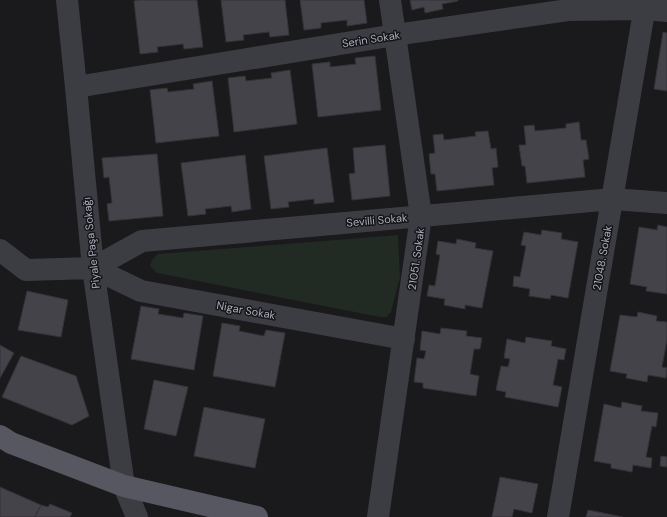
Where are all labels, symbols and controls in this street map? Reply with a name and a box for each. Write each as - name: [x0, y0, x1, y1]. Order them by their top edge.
- street label: Serin Sokak: [341, 27, 401, 50]
- street label: Piyale Paşa Sokağı: [79, 197, 103, 289]
- street label: Sevilli Sokak: [346, 210, 409, 230]
- street label: 21048. Sokak: [589, 224, 615, 292]
- street label: 21051. Sokak: [405, 227, 427, 291]
- street label: Nigar Sokak: [216, 298, 277, 322]

